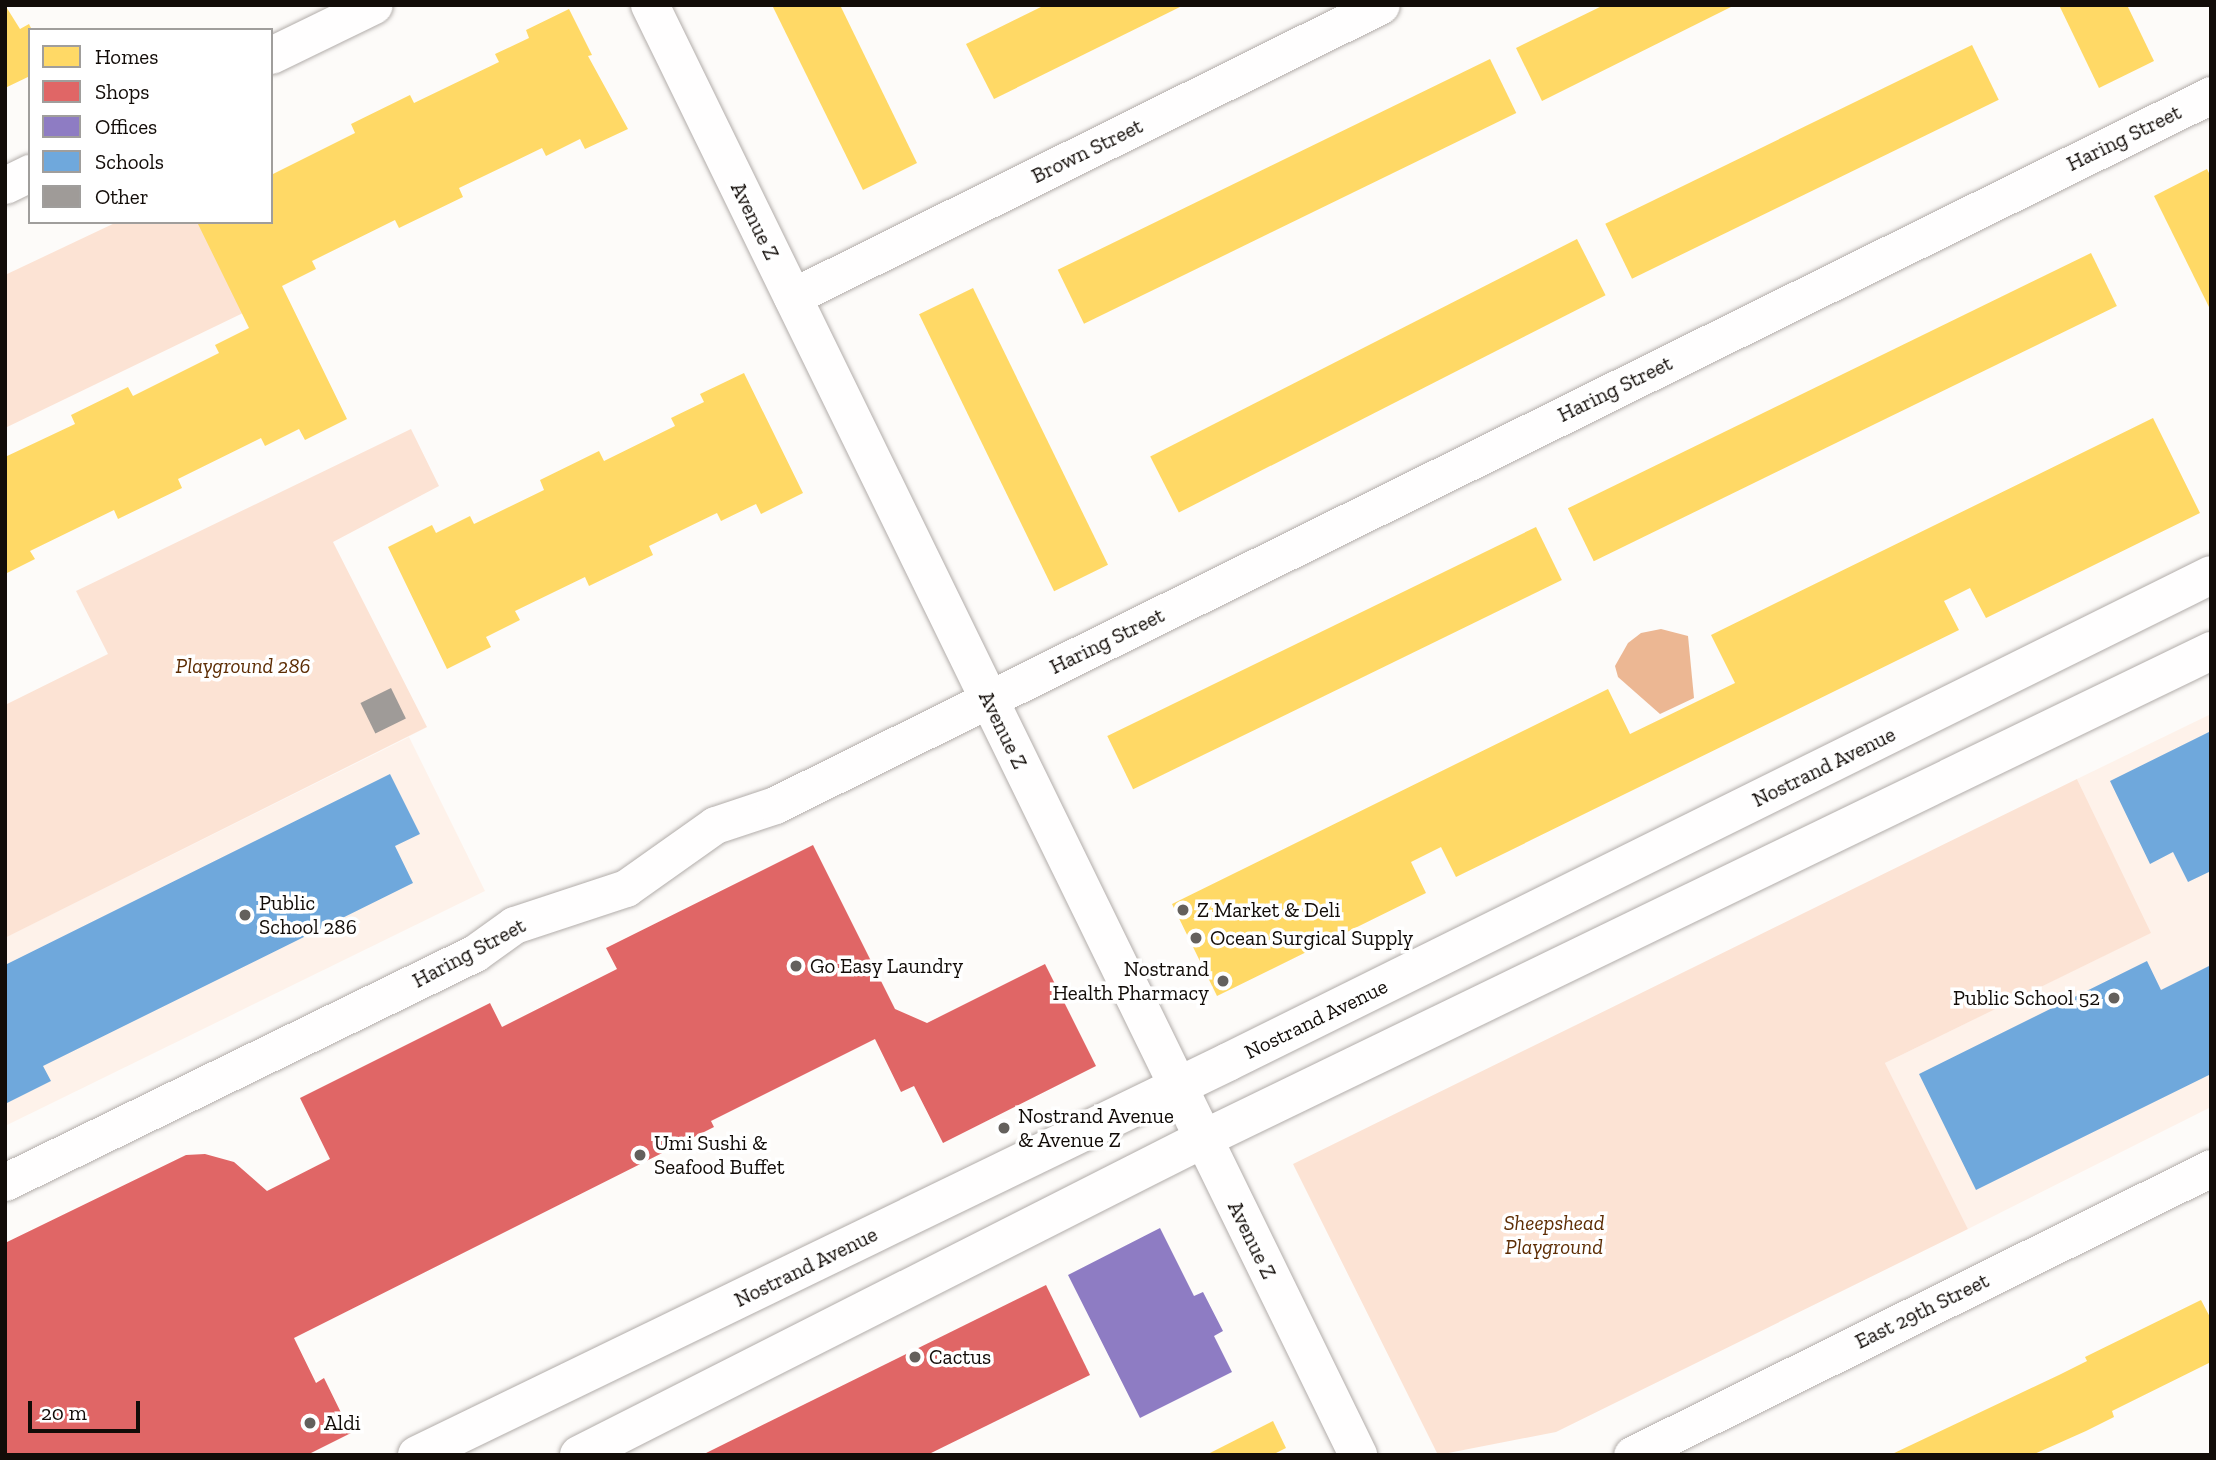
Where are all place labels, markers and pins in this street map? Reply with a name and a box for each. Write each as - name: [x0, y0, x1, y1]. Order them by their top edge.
- place label: Public School 286: [259, 890, 357, 940]
- place label: Z Market & Deli: [1197, 897, 1340, 923]
- marker: Z Market & Deli: [1175, 902, 1191, 918]
- marker: Public School 286: [237, 907, 253, 923]
- place label: Ocean Surgical Supply: [1210, 925, 1413, 951]
- marker: Ocean Surgical Supply: [1188, 930, 1204, 946]
- place label: Go Easy Laundry: [810, 953, 964, 979]
- place label: Nostrand Health Pharmacy: [1052, 956, 1209, 1006]
- marker: Go Easy Laundry: [788, 958, 804, 974]
- marker: Nostrand Health Pharmacy: [1215, 973, 1231, 989]
- place label: Public School 52: [1953, 985, 2100, 1011]
- marker: Public School 52: [2106, 990, 2122, 1006]
- place label: Nostrand Avenue & Avenue Z: [1018, 1103, 1175, 1153]
- marker: Nostrand Avenue & Avenue Z: [996, 1120, 1012, 1136]
- place label: Umi Sushi & Seafood Buffet: [654, 1130, 784, 1180]
- marker: Umi Sushi & Seafood Buffet: [632, 1147, 648, 1163]
- place label: Cactus: [929, 1344, 991, 1370]
- marker: Cactus: [907, 1349, 923, 1365]
- place label: Aldi: [324, 1410, 361, 1436]
- marker: Aldi: [302, 1415, 318, 1431]

